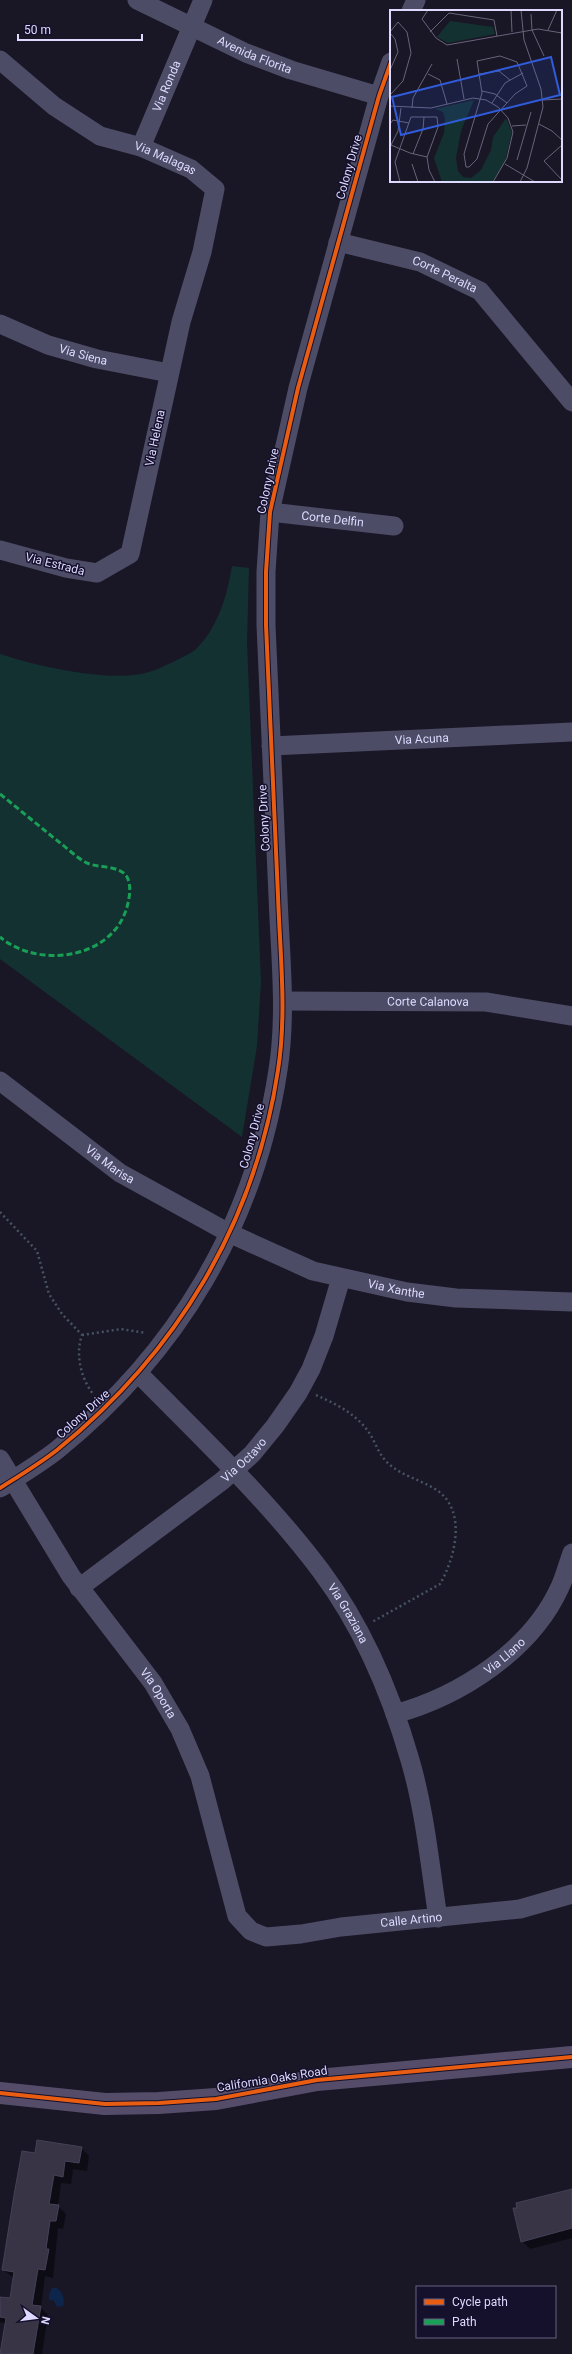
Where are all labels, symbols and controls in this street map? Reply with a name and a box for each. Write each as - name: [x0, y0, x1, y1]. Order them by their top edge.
- inset map: [390, 10, 562, 182]
- scale bar: [18, 16, 142, 42]
- text: 50 m: [24, 23, 51, 37]
- street label: Avenida Florita: [215, 33, 294, 77]
- street label: Via Ronda: [150, 58, 184, 114]
- street label: Colony Drive: [333, 133, 365, 201]
- street label: Via Malagas: [133, 139, 199, 178]
- street label: Corte Peralta: [411, 253, 479, 296]
- street label: Via Siena: [57, 342, 109, 368]
- street label: Via Helena: [142, 408, 168, 468]
- street label: Colony Drive: [254, 447, 282, 515]
- street label: Corte Delfin: [301, 509, 365, 530]
- street label: Via Estrada: [24, 550, 86, 578]
- street label: Via Acuna: [395, 731, 449, 747]
- street label: Colony Drive: [255, 784, 273, 852]
- street label: Corte Calanova: [387, 995, 469, 1009]
- street label: Colony Drive: [237, 1102, 267, 1170]
- street label: Via Marisa: [83, 1142, 137, 1186]
- street label: Via Xanthe: [366, 1276, 425, 1301]
- street label: Colony Drive: [54, 1386, 112, 1442]
- street label: Via Octavo: [219, 1435, 269, 1485]
- street label: Via Graziana: [325, 1581, 371, 1646]
- street label: Via Llano: [481, 1635, 528, 1677]
- street label: Via Oporta: [137, 1665, 179, 1721]
- street label: Calle Artino: [380, 1910, 443, 1930]
- street label: California Oaks Road: [216, 2063, 328, 2095]
- legend: [416, 2286, 556, 2338]
- text: Cycle path: [452, 2295, 508, 2309]
- north arrow: [16, 2298, 56, 2338]
- text: N: [38, 2315, 52, 2326]
- text: Path: [452, 2315, 477, 2329]

